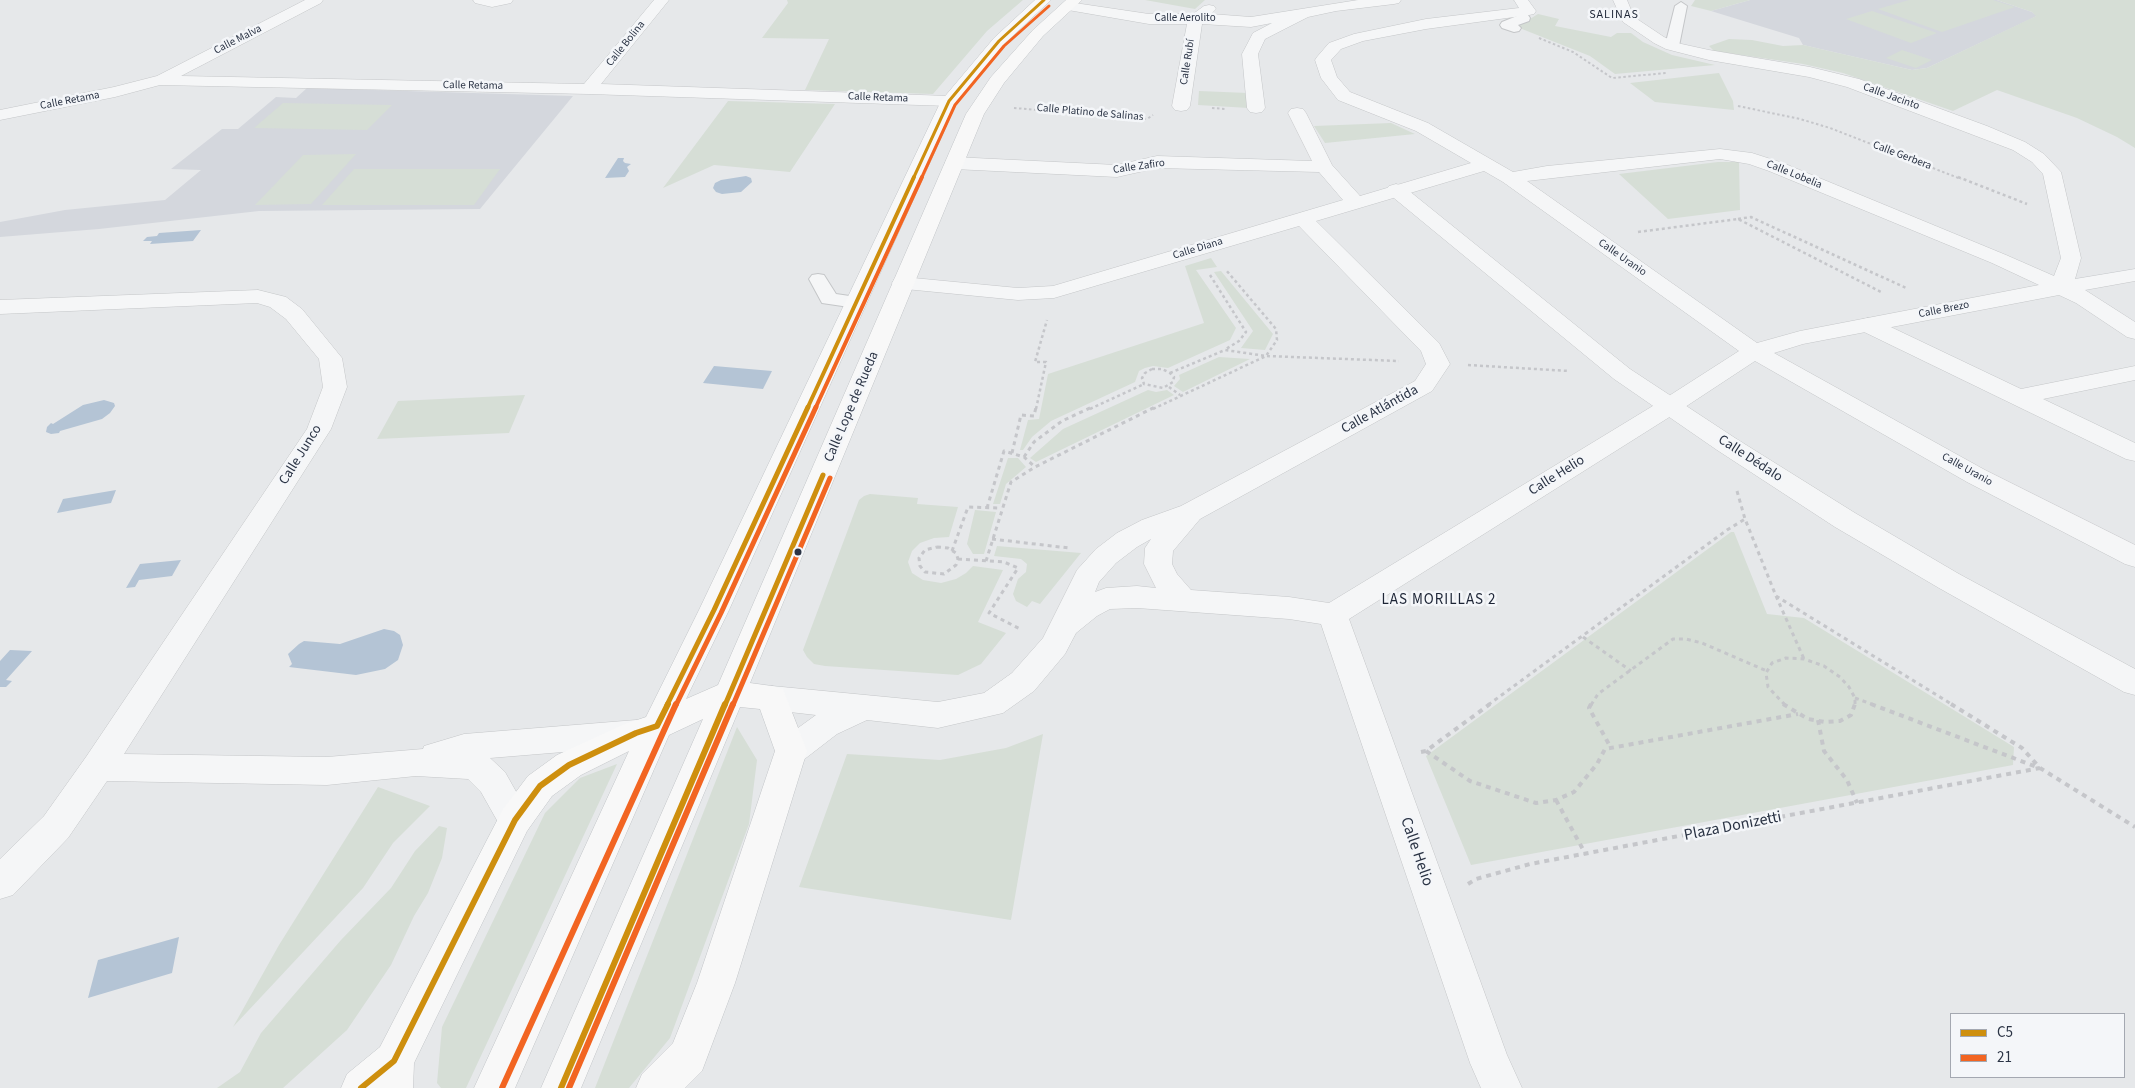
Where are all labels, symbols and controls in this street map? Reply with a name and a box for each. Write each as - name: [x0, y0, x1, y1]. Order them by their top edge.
- district label: SALINAS: [1588, 8, 1640, 22]
- street label: Calle Aerolito: [1154, 12, 1216, 26]
- street label: Calle Bolina: [604, 19, 648, 69]
- street label: Calle Malva: [212, 22, 264, 58]
- street label: Calle Rubí: [1178, 38, 1198, 86]
- street label: Calle Retama: [443, 79, 503, 93]
- street label: Calle Jacinto: [1861, 81, 1921, 113]
- street label: Calle Retama: [39, 89, 101, 113]
- street label: Calle Retama: [848, 90, 908, 106]
- street label: Calle Platino de Salinas: [1036, 102, 1144, 124]
- street label: Calle Gerbera: [1871, 139, 1933, 173]
- street label: Calle Zafiro: [1112, 157, 1166, 177]
- street label: Calle Lobelia: [1764, 158, 1824, 192]
- street label: Calle Diana: [1171, 235, 1225, 263]
- street label: Calle Uranio: [1595, 237, 1649, 279]
- street label: Calle Brezo: [1918, 299, 1970, 321]
- street label: Calle Lope de Rueda: [821, 349, 883, 465]
- street label: Calle Atlántida: [1339, 382, 1421, 438]
- street label: Calle Junco: [276, 422, 326, 488]
- street label: Calle Dédalo: [1715, 432, 1785, 486]
- street label: Calle Uranio: [1939, 451, 1995, 489]
- street label: Calle Helio: [1526, 452, 1588, 500]
- unlabelled marker: [793, 547, 803, 557]
- district label: LAS MORILLAS 2: [1380, 592, 1498, 610]
- street label: Plaza Donizetti: [1683, 808, 1783, 846]
- street label: Calle Helio: [1395, 815, 1437, 889]
- legend: [1950, 1013, 2125, 1078]
- text: C5: [1997, 1022, 2013, 1043]
- text: 21: [1997, 1047, 2012, 1068]

